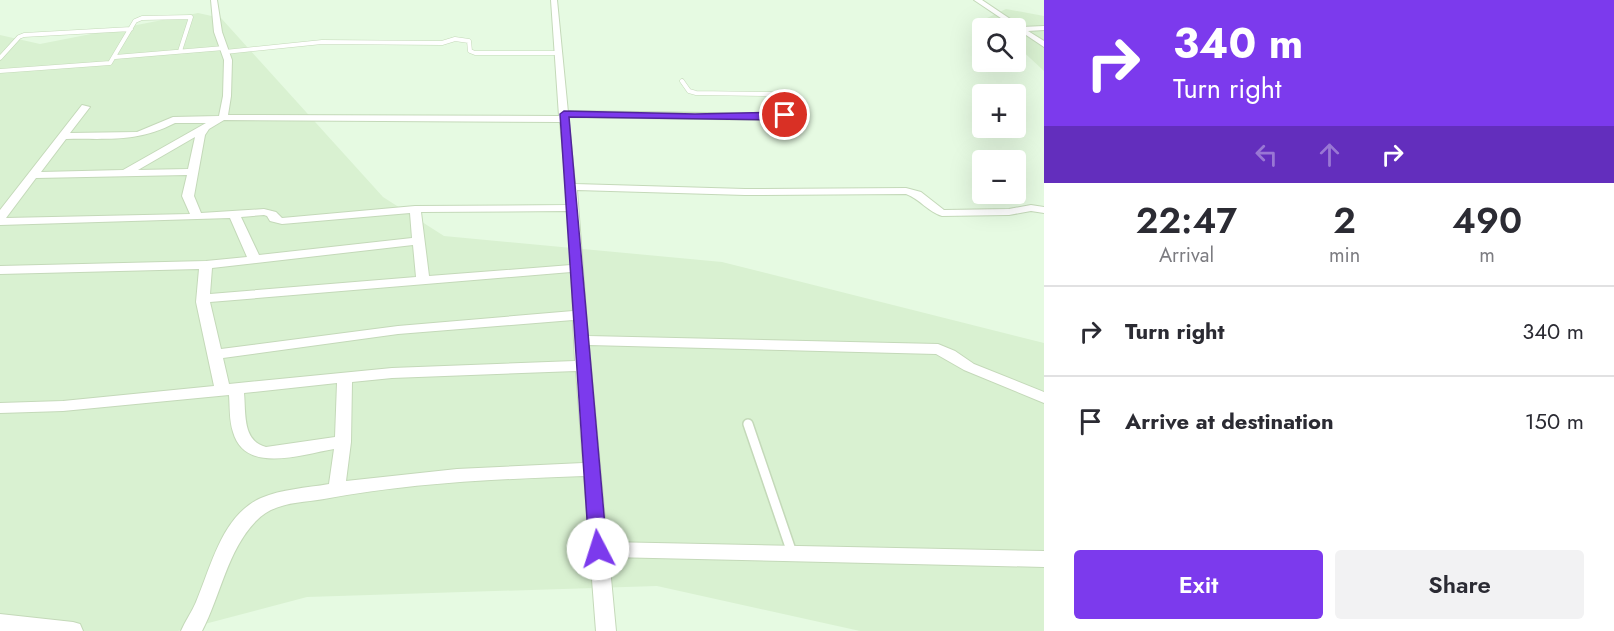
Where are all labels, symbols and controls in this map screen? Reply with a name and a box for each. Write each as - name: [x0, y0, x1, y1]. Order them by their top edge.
- text: 340 m: [1173, 13, 1303, 74]
- map controls: [972, 18, 1026, 204]
- button: search: [972, 18, 1026, 72]
- icon: right: [1074, 24, 1152, 102]
- text: Turn right: [1173, 69, 1281, 108]
- button: +: [972, 84, 1026, 138]
- pin: [759, 89, 810, 140]
- icon: arrive: [768, 98, 801, 131]
- icon: left: [1250, 138, 1283, 171]
- icon: ahead: [1313, 138, 1346, 171]
- icon: right: [1376, 138, 1409, 171]
- button: −: [972, 150, 1026, 204]
- text: 22:47: [1136, 194, 1237, 246]
- text: 2: [1333, 194, 1356, 246]
- text: 490: [1452, 194, 1522, 246]
- text: Arrival: [1159, 241, 1214, 270]
- text: min: [1329, 241, 1360, 270]
- text: m: [1479, 241, 1495, 270]
- icon: right: [1074, 315, 1107, 348]
- text: Turn right: [1125, 315, 1225, 347]
- text: 340 m: [1522, 315, 1584, 347]
- icon: arrive: [1074, 405, 1107, 438]
- text: Arrive at destination: [1125, 405, 1334, 437]
- text: 150 m: [1525, 405, 1584, 437]
- position arrow: [566, 517, 630, 581]
- button: Exit: [1074, 550, 1323, 619]
- button: Share: [1335, 550, 1584, 619]

